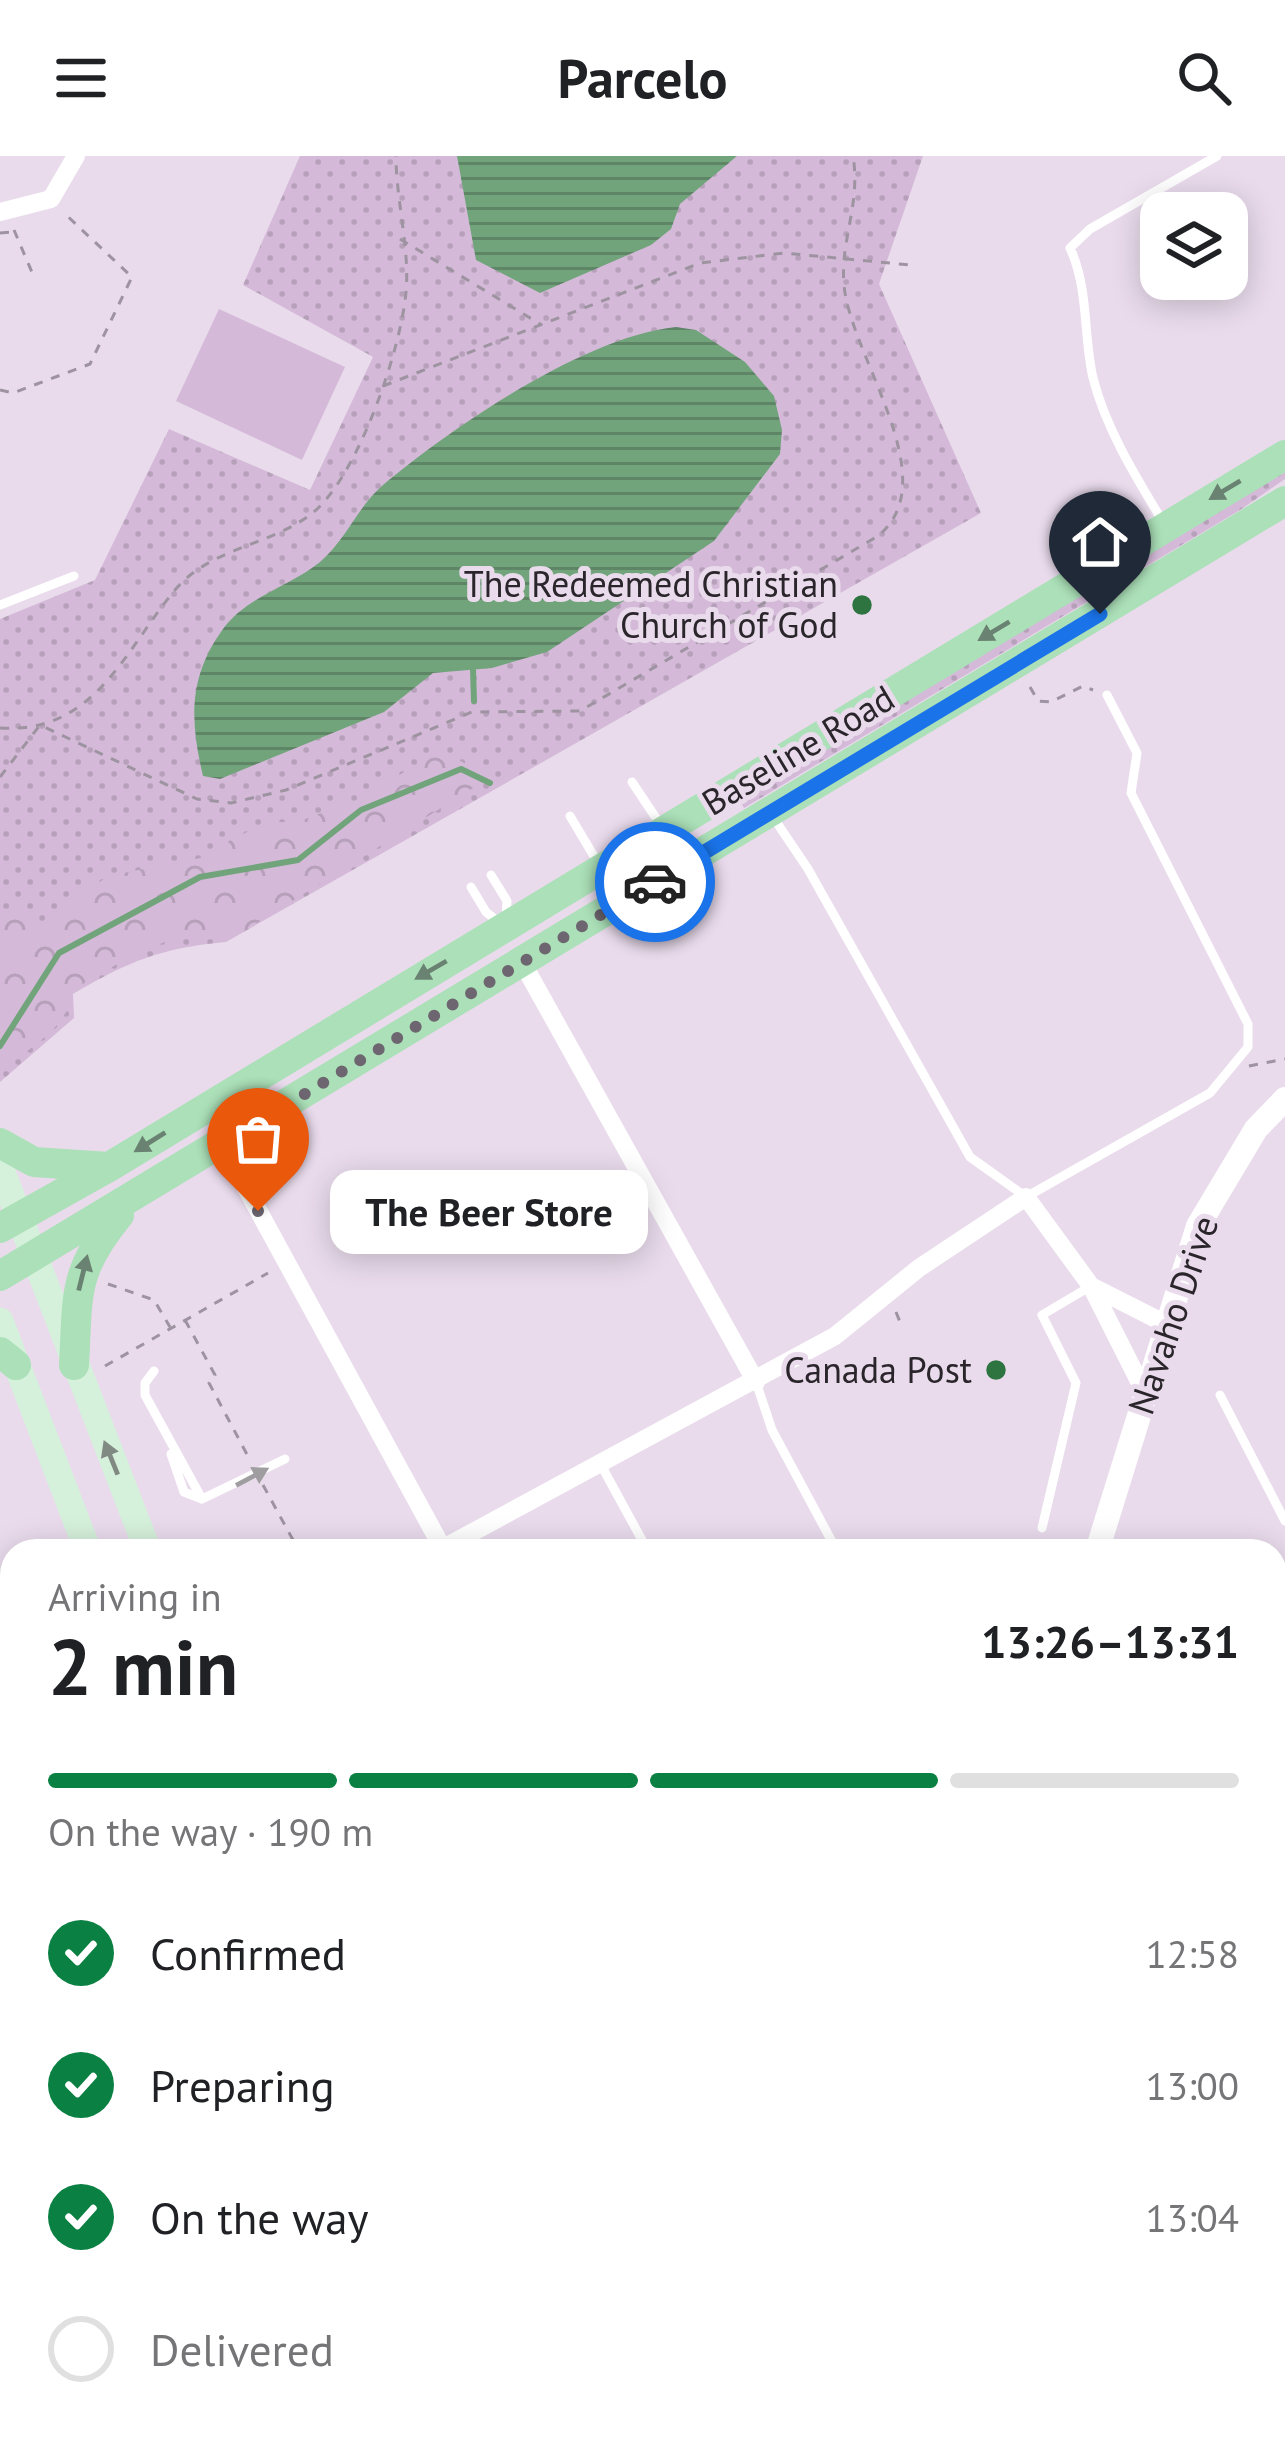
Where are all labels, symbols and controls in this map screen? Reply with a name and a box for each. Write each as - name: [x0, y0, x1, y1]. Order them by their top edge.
- text: Parcelo: [558, 43, 727, 113]
- icon: menu: [48, 45, 114, 111]
- icon: search: [1171, 45, 1237, 111]
- map controls: [1140, 192, 1248, 300]
- button: layers: [1140, 192, 1248, 300]
- one-way arrow: [1208, 479, 1242, 500]
- pin: [1049, 491, 1151, 614]
- icon: home: [1067, 509, 1133, 575]
- place label: The Redeemed Christian Church of God: [464, 560, 838, 648]
- marker: The Redeemed Christian Church of God: [849, 592, 875, 618]
- one-way arrow: [977, 620, 1011, 641]
- street label: Baseline Road: [693, 674, 903, 825]
- courier: [595, 822, 715, 942]
- icon: car: [622, 849, 688, 915]
- one-way arrow: [414, 959, 448, 980]
- pin: [207, 1088, 309, 1211]
- icon: bag: [225, 1106, 291, 1172]
- one-way arrow: [134, 1130, 166, 1152]
- callout: The Beer Store: [330, 1169, 648, 1253]
- text: The Beer Store: [365, 1186, 613, 1237]
- street label: Navaho Drive: [1117, 1210, 1228, 1420]
- one-way arrow: [74, 1254, 93, 1291]
- place label: Canada Post: [784, 1346, 972, 1393]
- marker: Canada Post: [983, 1357, 1009, 1383]
- one-way arrow: [101, 1440, 120, 1476]
- one-way arrow: [234, 1467, 269, 1488]
- text: Arriving in: [48, 1571, 222, 1622]
- text: 13:26–13:31: [981, 1612, 1239, 1670]
- text: 2 min: [48, 1616, 238, 1717]
- text: On the way · 190 m: [48, 1806, 373, 1857]
- icon: check: [48, 1920, 114, 1986]
- text: Confirmed: [150, 1924, 346, 1982]
- text: 12:58: [1145, 1928, 1239, 1979]
- icon: check: [48, 2052, 114, 2118]
- text: Preparing: [150, 2056, 335, 2114]
- text: 13:00: [1145, 2060, 1239, 2111]
- icon: check: [48, 2184, 114, 2250]
- text: On the way: [150, 2188, 369, 2246]
- text: 13:04: [1145, 2192, 1239, 2243]
- text: Delivered: [150, 2320, 334, 2378]

